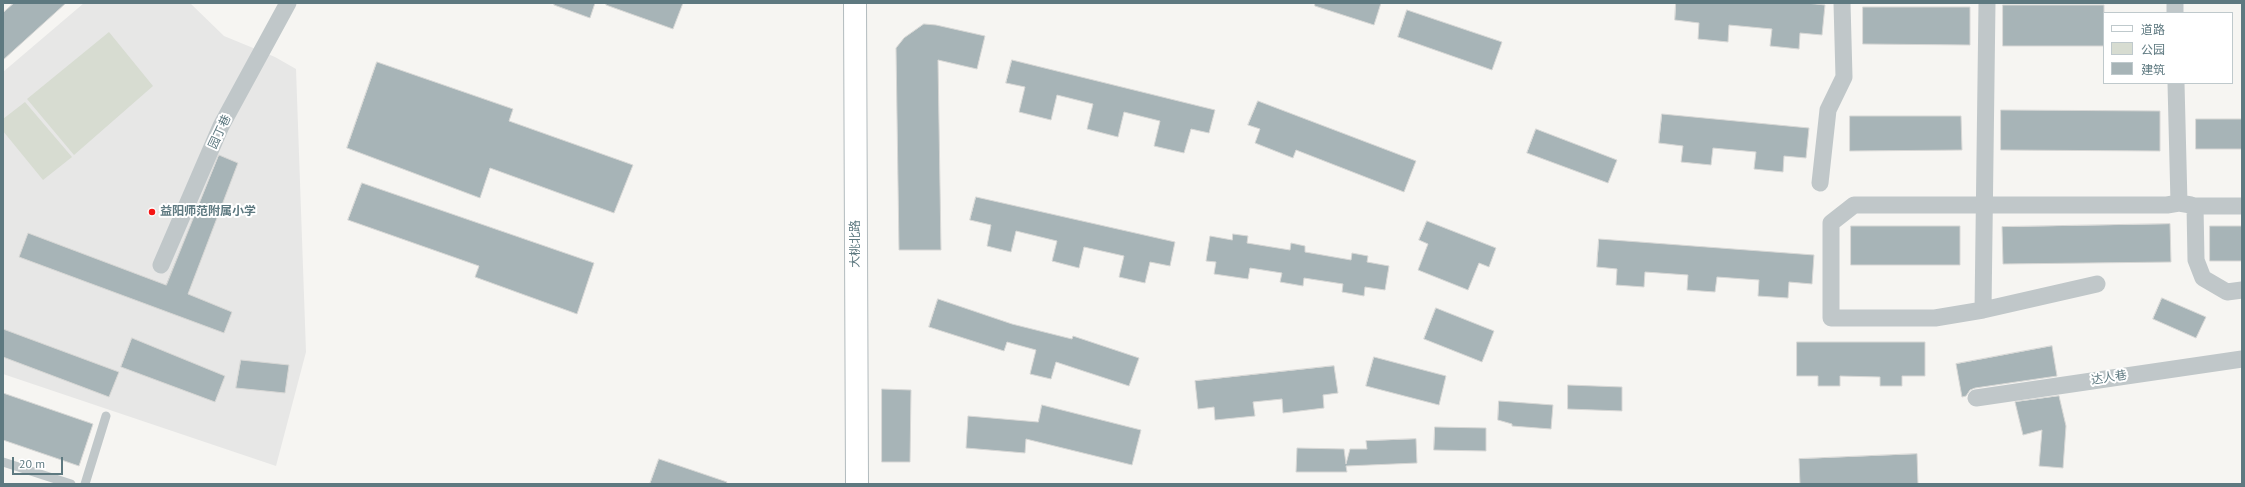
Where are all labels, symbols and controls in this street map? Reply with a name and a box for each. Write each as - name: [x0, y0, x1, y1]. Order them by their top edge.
- legend: [2103, 12, 2233, 84]
- text: 道路: [2141, 22, 2165, 37]
- text: 公园: [2141, 42, 2165, 57]
- text: 建筑: [2141, 62, 2165, 77]
- street label: 园丁巷: [206, 113, 234, 151]
- place label: 益阳师范附属小学: [160, 205, 256, 219]
- marker: 益阳师范附属小学: [147, 207, 157, 217]
- street label: 大桃北路: [849, 220, 863, 268]
- street label: 达人巷: [2090, 368, 2128, 388]
- scale bar: [14, 449, 65, 475]
- text: 20 m: [19, 456, 45, 471]

